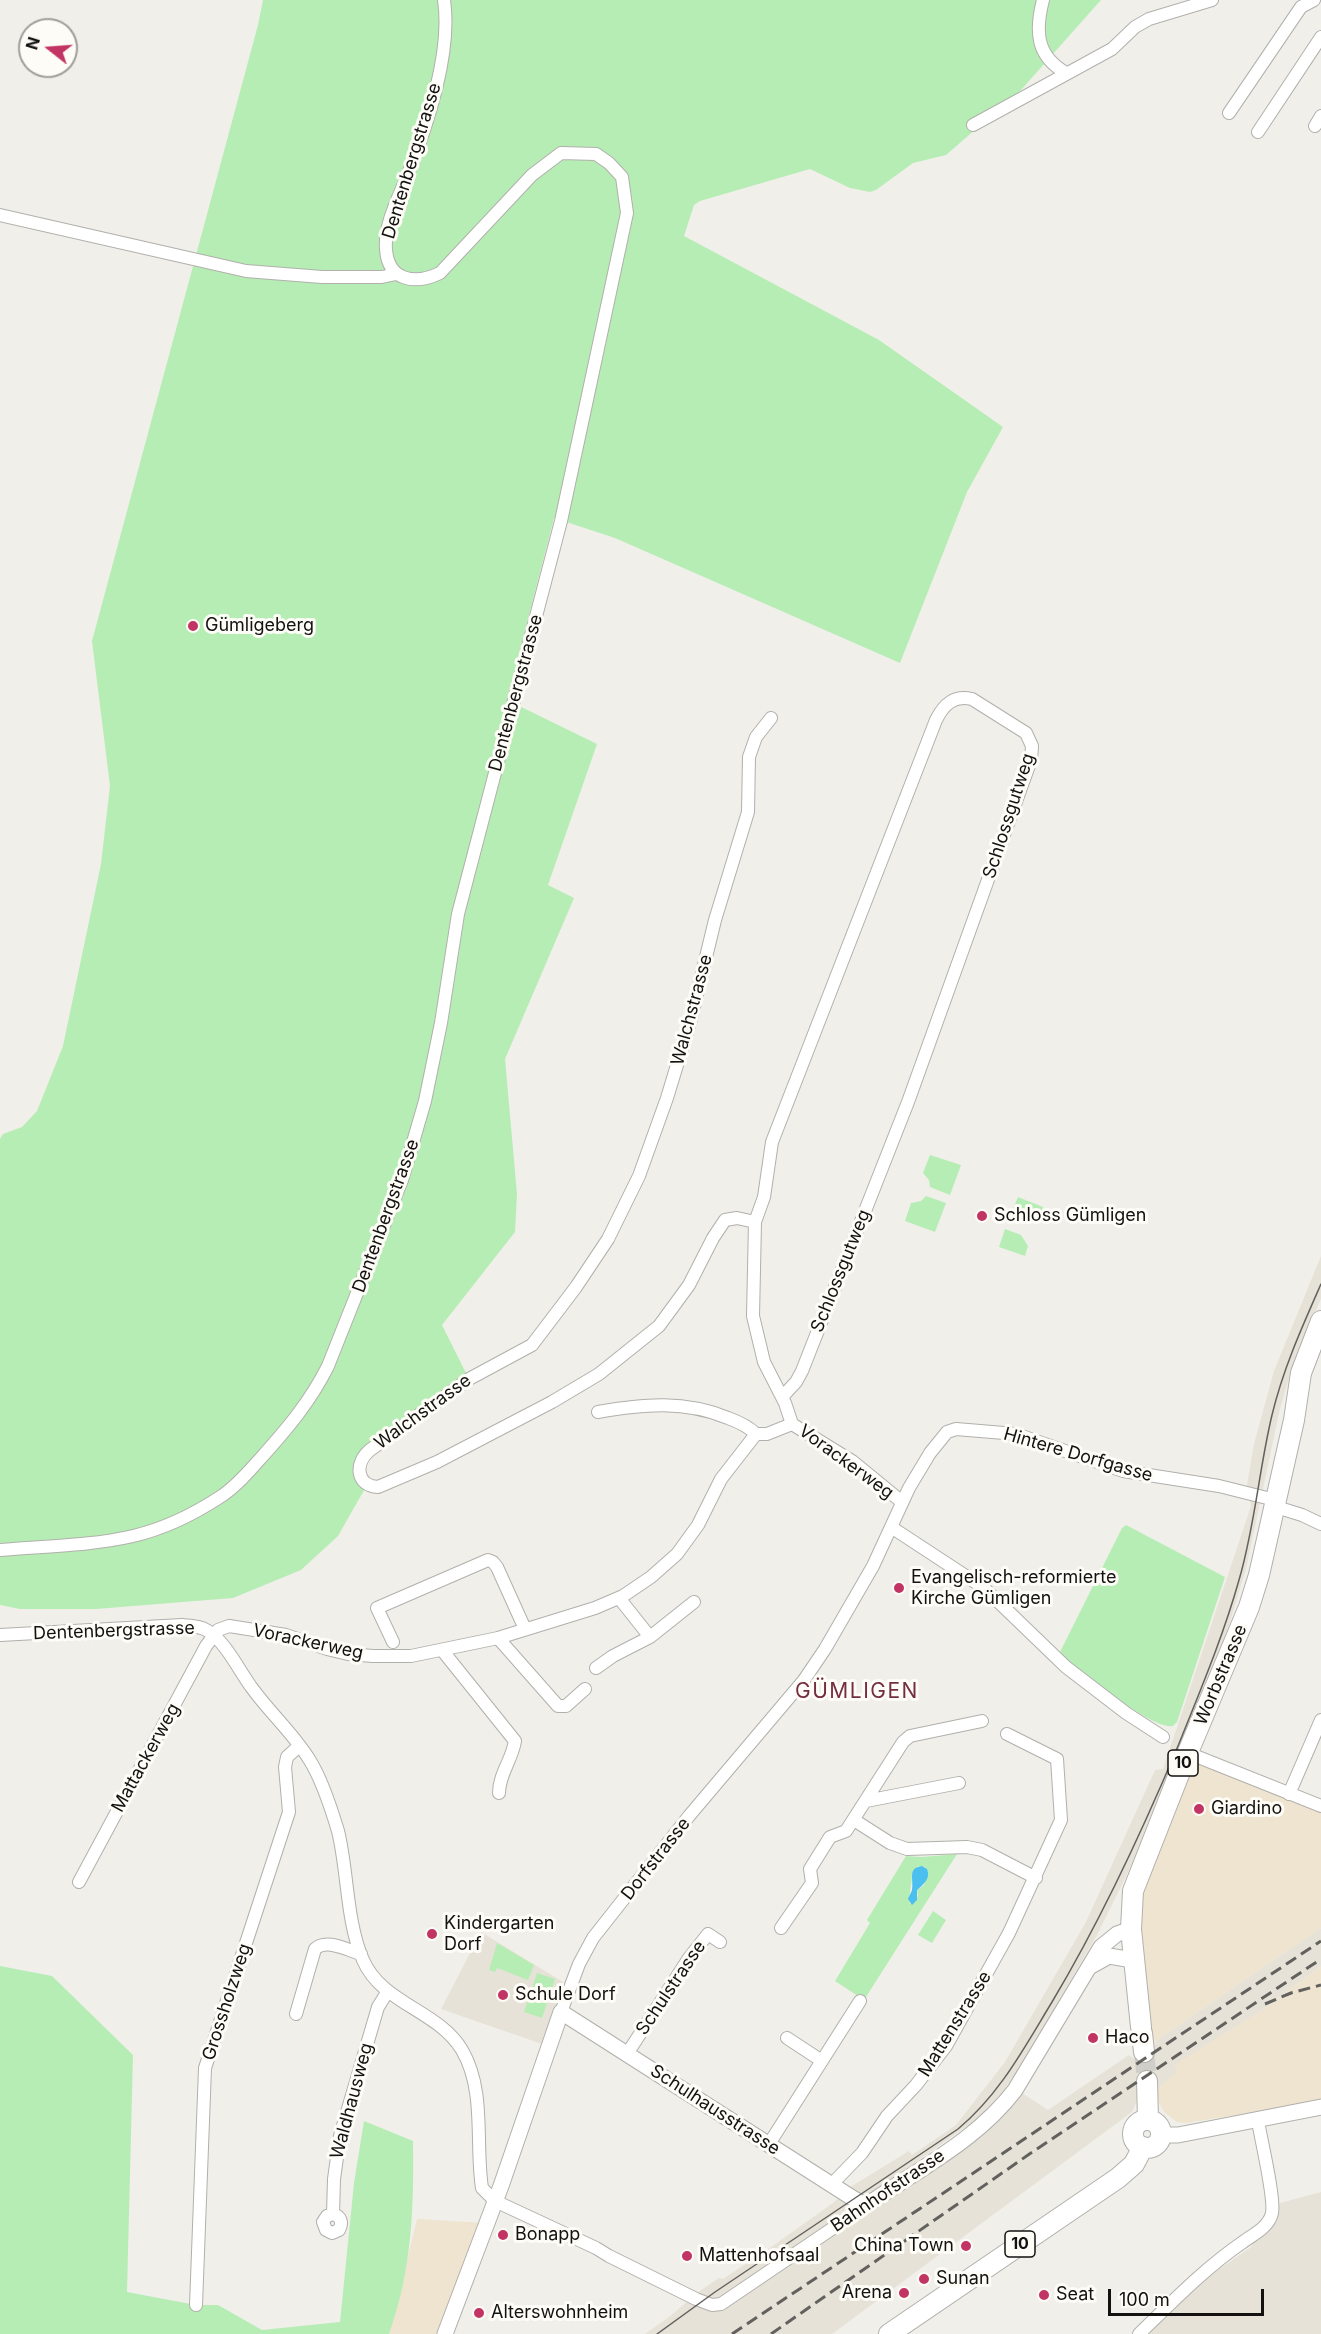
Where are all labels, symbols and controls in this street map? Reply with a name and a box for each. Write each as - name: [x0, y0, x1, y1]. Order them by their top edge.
- north arrow: [18, 18, 78, 78]
- text: N: [21, 35, 44, 52]
- street label: Dentenbergstrasse: [378, 80, 446, 242]
- street label: Dentenbergstrasse: [485, 612, 547, 774]
- place label: Gümligeberg: [205, 615, 314, 637]
- marker: Gümligeberg: [186, 619, 200, 633]
- street label: Schlossgutweg: [979, 751, 1039, 881]
- street label: Walchstrasse: [667, 952, 717, 1068]
- street label: Dentenbergstrasse: [348, 1136, 424, 1296]
- place label: Schloss Gümligen: [994, 1205, 1146, 1227]
- street label: Schlossgutweg: [807, 1207, 875, 1335]
- marker: Schloss Gümligen: [975, 1209, 989, 1223]
- street label: Walchstrasse: [371, 1370, 475, 1454]
- street label: Vorackerweg: [794, 1420, 898, 1504]
- street label: Hintere Dorfgasse: [1001, 1423, 1155, 1487]
- place label: Evangelisch-reformierte Kirche Gümligen: [911, 1567, 1116, 1610]
- marker: Evangelisch-reformierte Kirche Gümligen: [892, 1581, 906, 1595]
- street label: Dentenbergstrasse: [33, 1617, 195, 1645]
- street label: Vorackerweg: [251, 1620, 365, 1664]
- street label: Worbstrasse: [1190, 1621, 1252, 1729]
- district label: GÜMLIGEN: [795, 1679, 919, 1705]
- street label: Mattackerweg: [107, 1700, 185, 1816]
- road number: 10: [1168, 1750, 1198, 1776]
- place label: Giardino: [1211, 1798, 1282, 1820]
- marker: Giardino: [1192, 1802, 1206, 1816]
- street label: Dorfstrasse: [617, 1813, 695, 1905]
- place label: Kindergarten Dorf: [444, 1913, 554, 1956]
- marker: Kindergarten Dorf: [425, 1927, 439, 1941]
- street label: Schulstrasse: [632, 1937, 710, 2039]
- street label: Grossholzweg: [198, 1941, 256, 2063]
- street label: Mattenstrasse: [914, 1967, 996, 2081]
- place label: Schule Dorf: [515, 1984, 616, 2006]
- marker: Schule Dorf: [496, 1988, 510, 2002]
- place label: Haco: [1105, 2027, 1150, 2049]
- marker: Haco: [1086, 2031, 1100, 2045]
- street label: Waldhausweg: [326, 2041, 378, 2161]
- street label: Schulhausstrasse: [646, 2060, 784, 2160]
- street label: Bahnhofstrasse: [827, 2145, 949, 2237]
- place label: Bonapp: [515, 2224, 580, 2246]
- marker: Bonapp: [496, 2228, 510, 2242]
- road number: 10: [1005, 2231, 1035, 2257]
- place label: China Town: [854, 2235, 954, 2257]
- marker: China Town: [959, 2239, 973, 2253]
- place label: Mattenhofsaal: [699, 2245, 819, 2267]
- marker: Mattenhofsaal: [680, 2249, 694, 2263]
- place label: Sunan: [936, 2268, 990, 2290]
- marker: Sunan: [917, 2272, 931, 2286]
- scale bar: [1111, 2277, 1267, 2315]
- place label: Arena: [842, 2282, 892, 2304]
- place label: Seat: [1056, 2284, 1094, 2306]
- marker: Arena: [897, 2286, 911, 2300]
- marker: Seat: [1037, 2288, 1051, 2302]
- text: 100 m: [1119, 2289, 1170, 2310]
- place label: Alterswohnheim: [491, 2302, 628, 2324]
- marker: Alterswohnheim: [472, 2306, 486, 2320]

